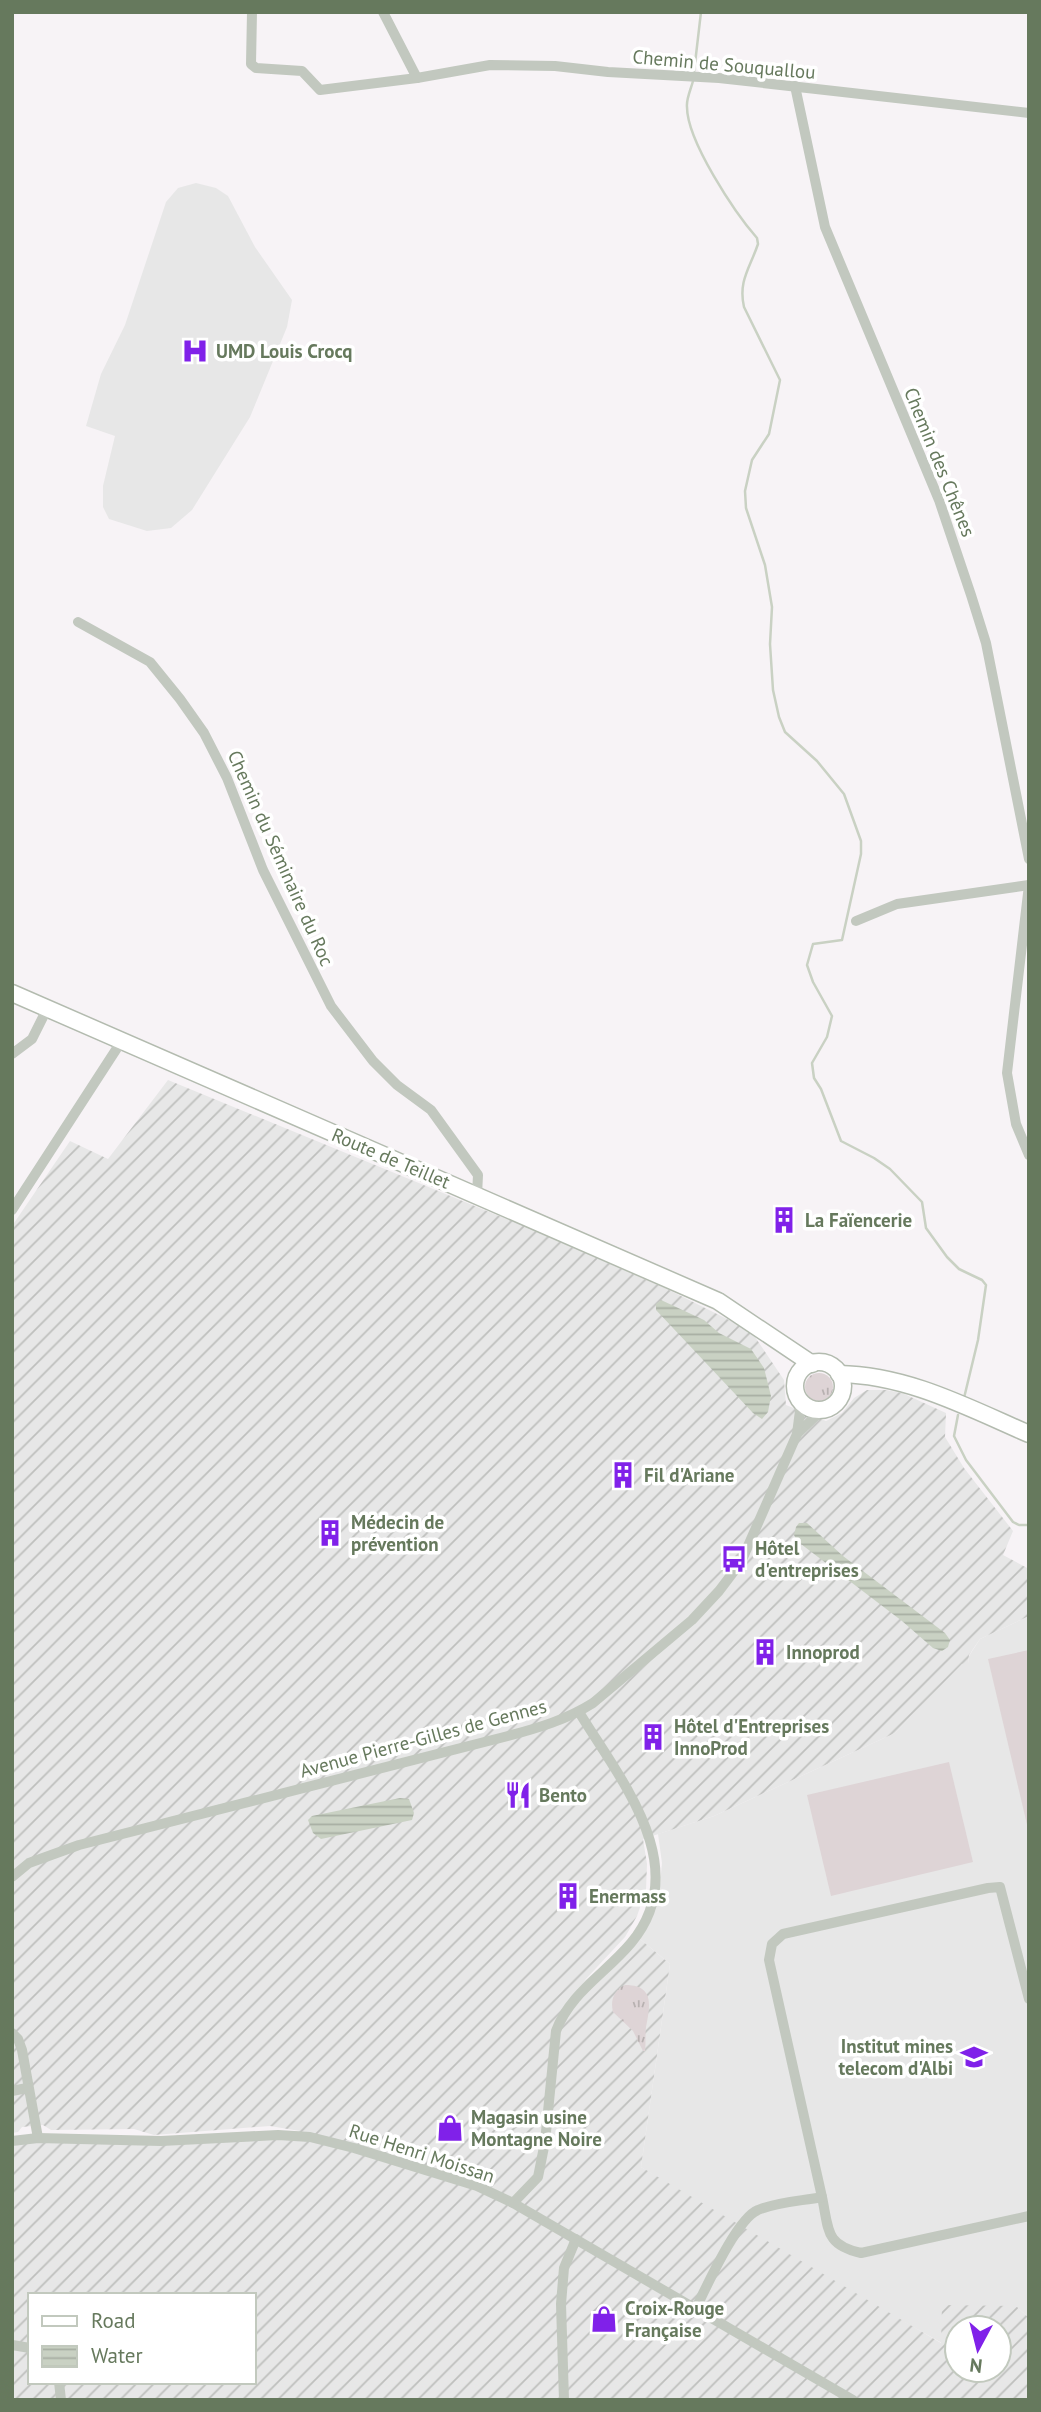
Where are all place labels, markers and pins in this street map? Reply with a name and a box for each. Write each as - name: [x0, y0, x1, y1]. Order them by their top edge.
- hospital icon: UMD Louis Crocq: [180, 336, 210, 366]
- place label: UMD Louis Crocq: [216, 339, 353, 363]
- building icon: La Faïencerie: [769, 1205, 799, 1235]
- place label: La Faïencerie: [805, 1208, 912, 1232]
- building icon: Fil d'Ariane: [608, 1460, 638, 1490]
- place label: Fil d'Ariane: [644, 1463, 735, 1487]
- place label: Médecin de prévention: [351, 1510, 444, 1556]
- building icon: Médecin de prévention: [315, 1518, 345, 1548]
- place label: Hôtel d'entreprises: [755, 1536, 859, 1582]
- bus stop icon: Hôtel d'entreprises: [719, 1544, 749, 1574]
- building icon: Innoprod: [750, 1637, 780, 1667]
- place label: Innoprod: [786, 1640, 860, 1664]
- place label: Hôtel d'Entreprises InnoProd: [674, 1714, 829, 1760]
- building icon: Hôtel d'Entreprises InnoProd: [638, 1722, 668, 1752]
- restaurant icon: Bento: [503, 1780, 533, 1810]
- place label: Bento: [539, 1783, 587, 1807]
- building icon: Enermass: [553, 1881, 583, 1911]
- place label: Enermass: [589, 1884, 666, 1908]
- place label: Institut mines telecom d'Albi: [838, 2034, 953, 2080]
- school or university icon: Institut mines telecom d'Albi: [959, 2042, 989, 2072]
- place label: Magasin usine Montagne Noire: [471, 2105, 602, 2151]
- shop icon: Magasin usine Montagne Noire: [435, 2113, 465, 2143]
- place label: Croix-Rouge Française: [625, 2296, 724, 2342]
- shop icon: Croix-Rouge Française: [589, 2304, 619, 2334]

